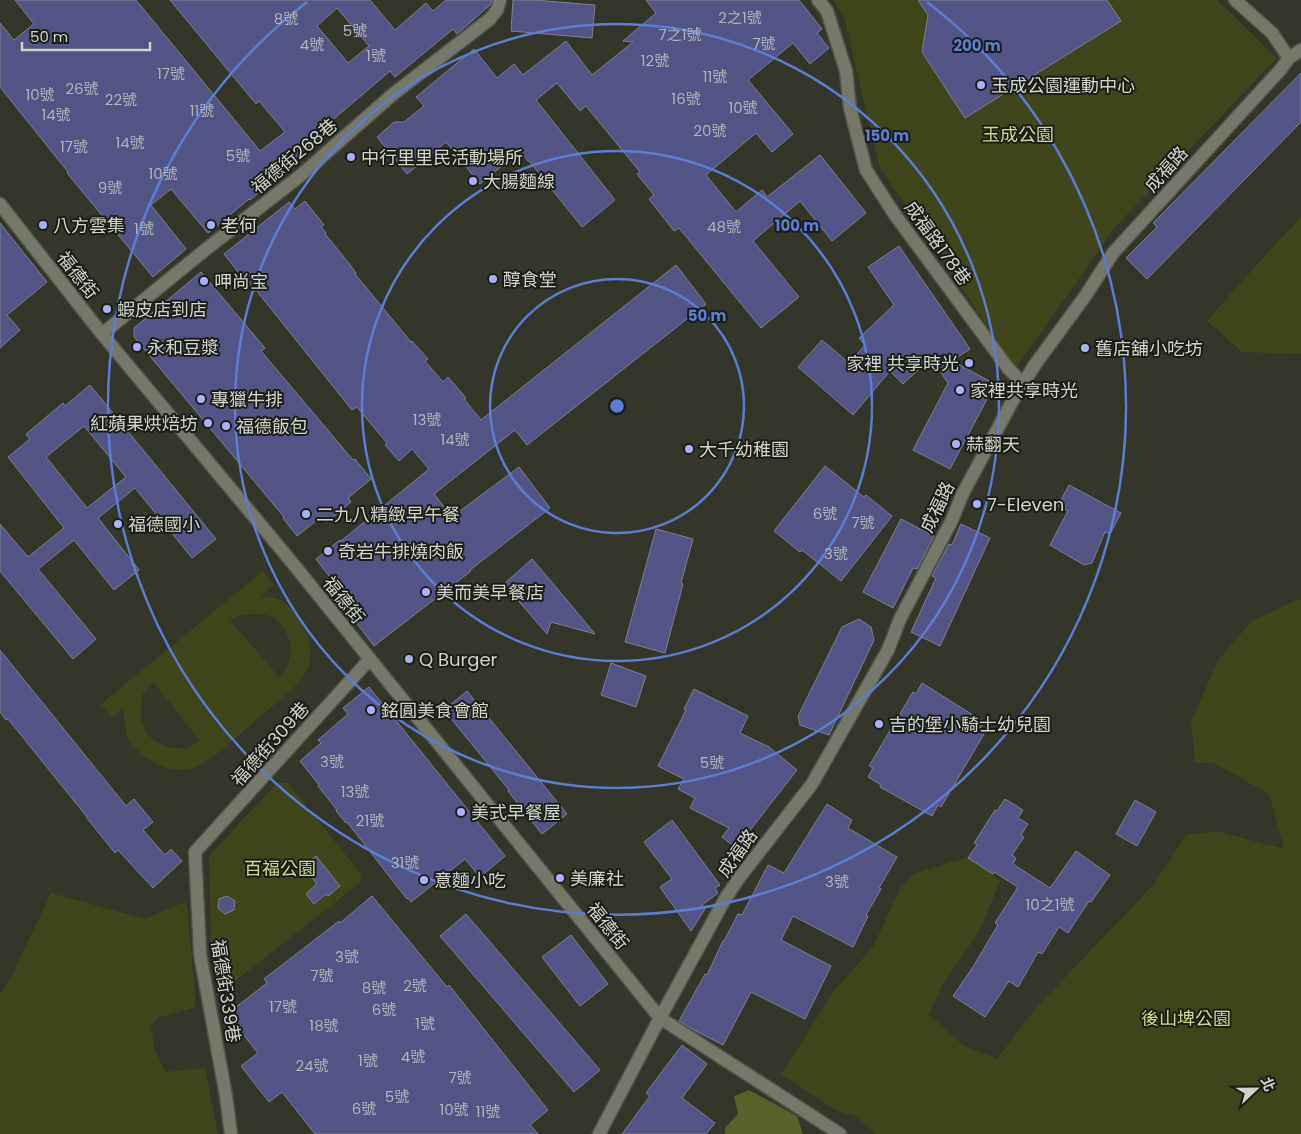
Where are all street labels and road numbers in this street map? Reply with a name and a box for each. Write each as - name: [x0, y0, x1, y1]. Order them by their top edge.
- street label: 福德街268巷: [246, 113, 342, 199]
- street label: 成福路: [1139, 141, 1193, 197]
- street label: 成福路178巷: [899, 196, 977, 290]
- street label: 福德街: [52, 246, 104, 304]
- street label: 成福路: [914, 477, 960, 537]
- street label: 福德街: [317, 571, 371, 629]
- street label: 福德街309巷: [225, 697, 315, 791]
- street label: 成福路: [711, 824, 763, 882]
- street label: 福德街: [581, 897, 635, 955]
- street label: 福德街339巷: [205, 937, 247, 1045]

